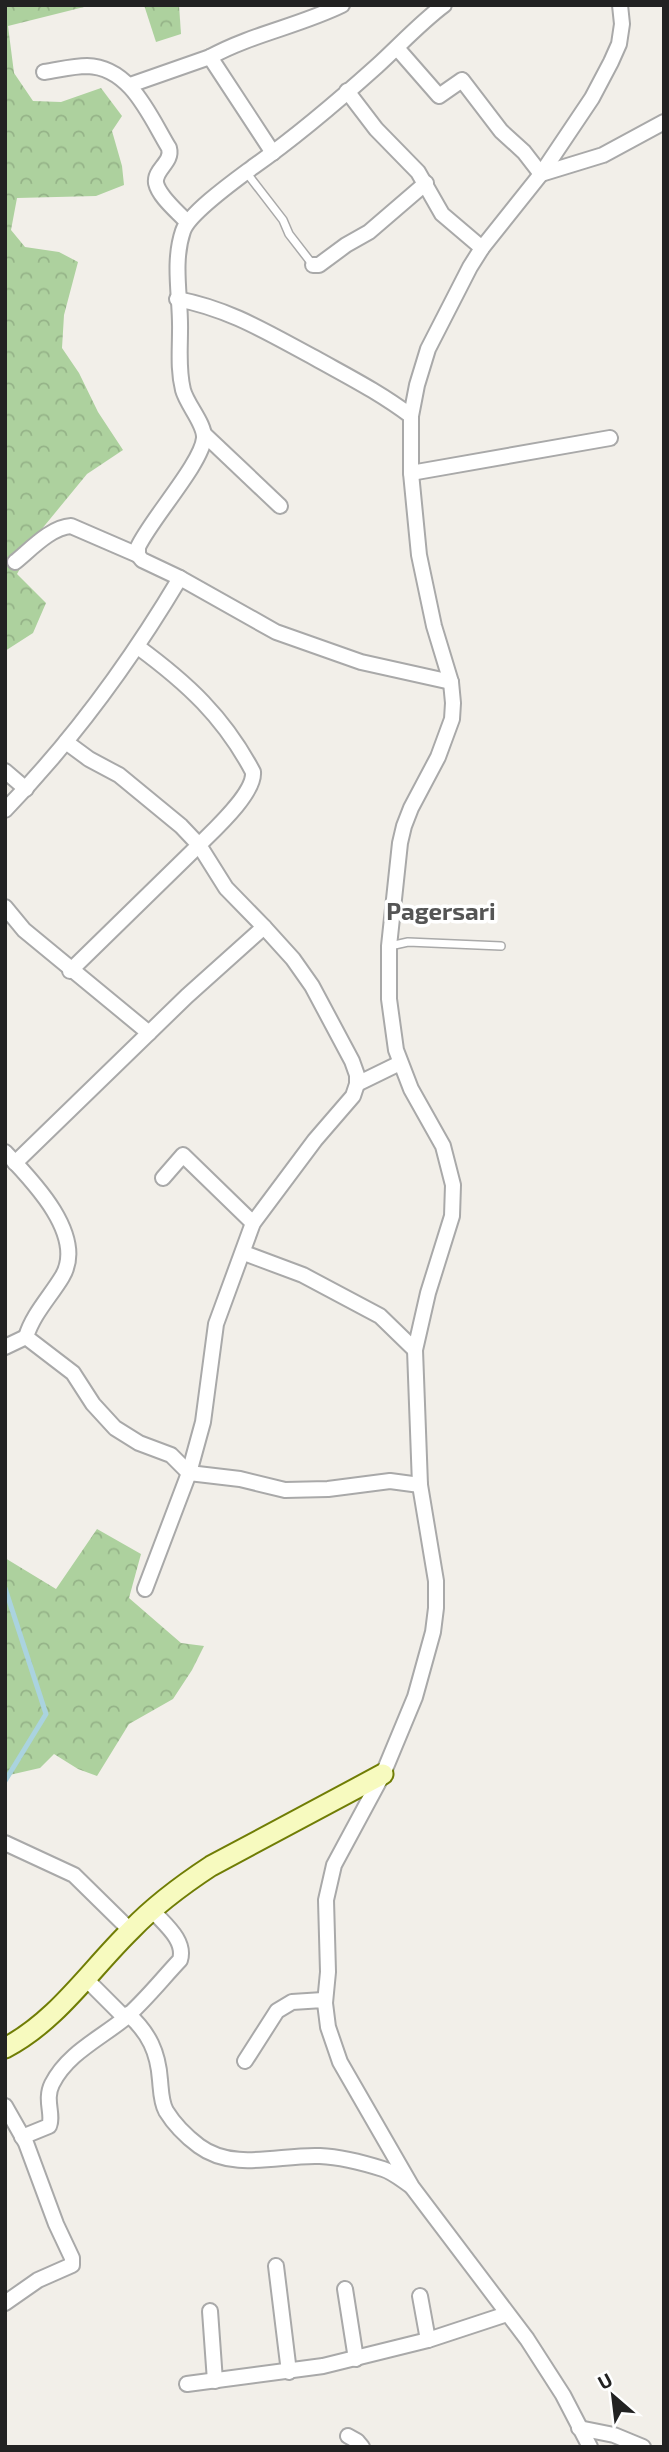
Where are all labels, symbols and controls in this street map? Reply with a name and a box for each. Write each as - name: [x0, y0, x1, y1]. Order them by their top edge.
- district label: Pagersari: [386, 896, 496, 925]
- north arrow: [578, 2361, 648, 2431]
- text: U: [594, 2367, 616, 2394]

